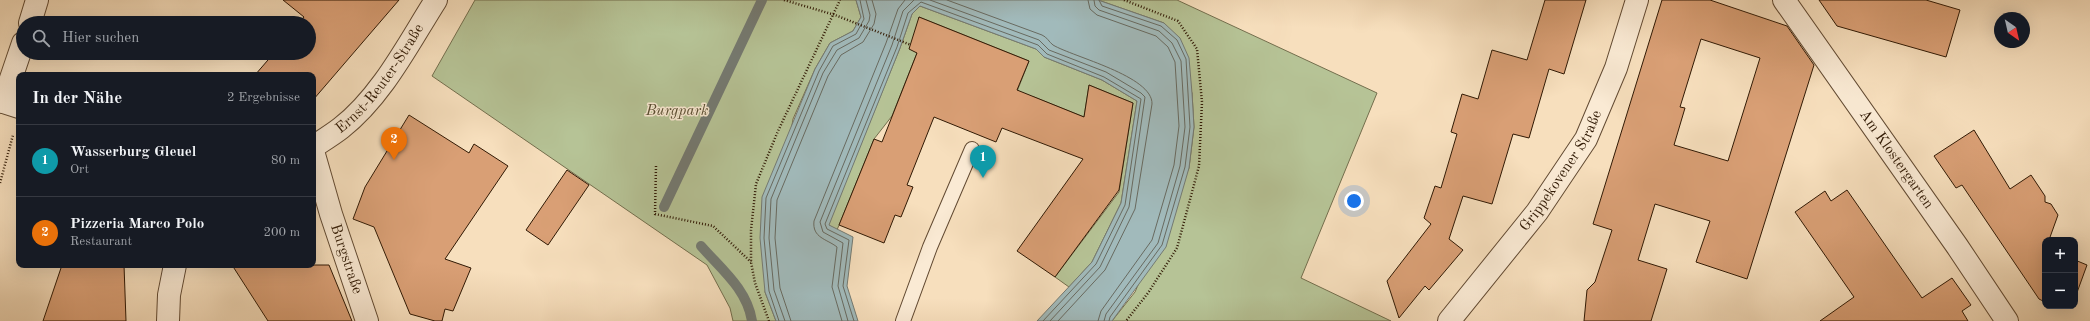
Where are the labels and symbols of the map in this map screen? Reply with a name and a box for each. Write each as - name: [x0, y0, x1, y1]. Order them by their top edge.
- north arrow: [1994, 12, 2030, 48]
- street label: Ernst-Reuter-Straße: [333, 21, 427, 136]
- park label: Burgpark: [645, 104, 708, 119]
- street label: Am Klostergarten: [1856, 107, 1936, 212]
- street label: Grippekovener Straße: [1517, 108, 1605, 234]
- pin: 2: [381, 127, 407, 160]
- pin: 1: [970, 145, 996, 178]
- your location: [1344, 191, 1364, 211]
- street label: Burgstraße: [327, 222, 365, 296]

